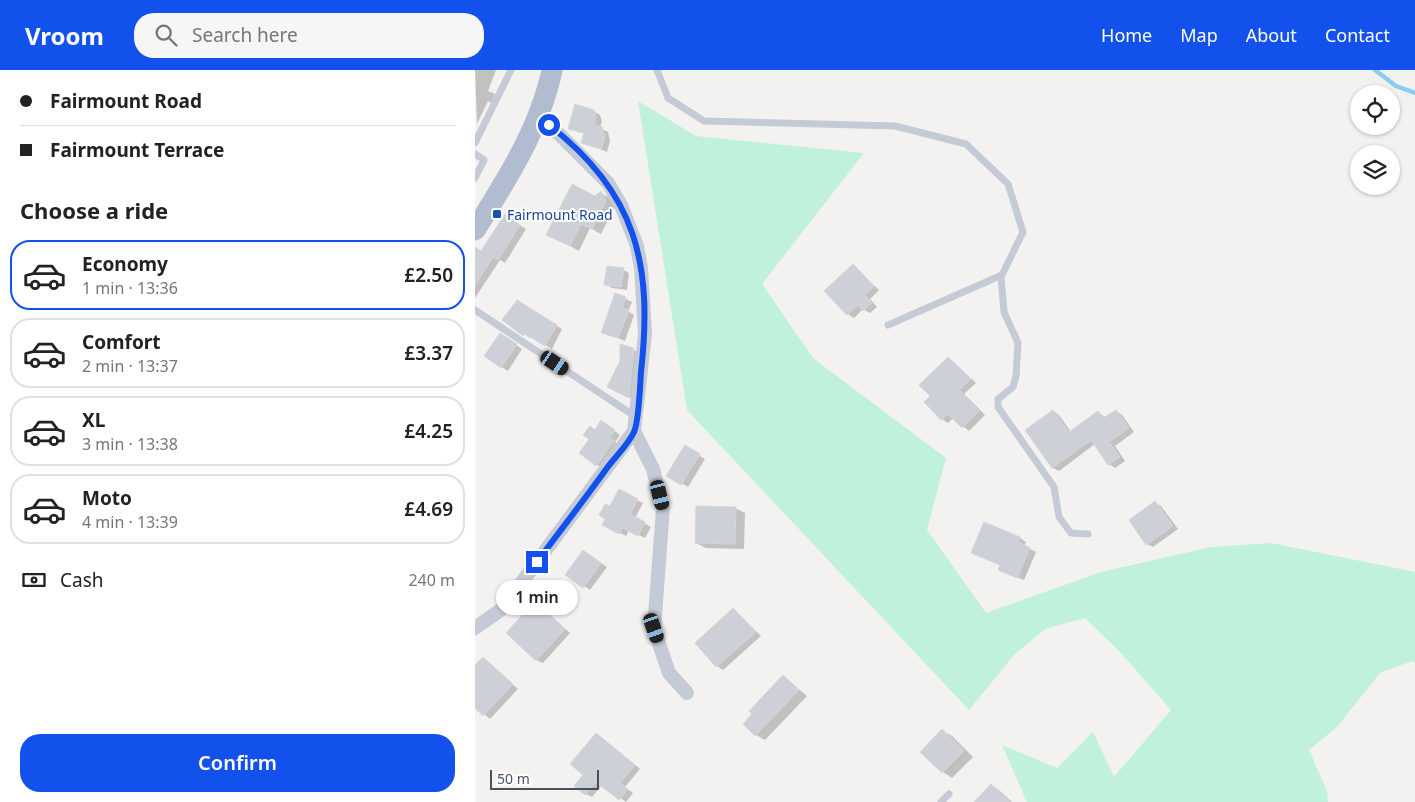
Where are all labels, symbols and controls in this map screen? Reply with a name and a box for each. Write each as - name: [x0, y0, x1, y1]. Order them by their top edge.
- search box: [134, 13, 484, 58]
- text: Vroom: [25, 19, 104, 52]
- icon: search: [152, 21, 180, 49]
- text: Search here: [192, 22, 298, 48]
- text: Home: [1101, 23, 1152, 47]
- text: Map: [1180, 23, 1218, 47]
- text: About: [1246, 23, 1297, 47]
- text: Contact: [1325, 23, 1390, 47]
- map controls: [1350, 85, 1400, 195]
- button: locate: [1350, 85, 1400, 135]
- text: Fairmount Road: [50, 88, 202, 114]
- route start: [538, 114, 560, 136]
- text: Fairmount Terrace: [50, 137, 224, 163]
- button: layers: [1350, 145, 1400, 195]
- text: Choose a ride: [20, 195, 168, 225]
- place label: Fairmount Road: [507, 205, 613, 224]
- marker: Fairmount Road: [491, 208, 503, 220]
- text: Economy: [82, 251, 168, 277]
- icon: car: [22, 253, 67, 298]
- text: £2.50: [404, 262, 453, 288]
- text: 1 min · 13:36: [82, 277, 178, 299]
- text: Comfort: [82, 329, 161, 355]
- icon: car: [22, 331, 67, 376]
- text: £3.37: [404, 340, 453, 366]
- car: [538, 348, 571, 378]
- text: 2 min · 13:37: [82, 355, 178, 377]
- text: XL: [82, 407, 105, 433]
- icon: car: [22, 409, 67, 454]
- text: £4.25: [404, 418, 453, 444]
- text: 3 min · 13:38: [82, 433, 178, 455]
- car: [649, 479, 670, 511]
- text: Moto: [82, 485, 132, 511]
- icon: car: [22, 487, 67, 532]
- text: £4.69: [404, 496, 453, 522]
- text: 4 min · 13:39: [82, 511, 178, 533]
- route end: [526, 551, 548, 573]
- icon: cash: [20, 566, 48, 594]
- text: Cash: [60, 567, 104, 593]
- text: 240 m: [408, 569, 455, 591]
- callout: 1 min: [496, 580, 578, 614]
- text: 1 min: [515, 586, 559, 608]
- car: [642, 611, 665, 645]
- button: Confirm: [20, 734, 455, 792]
- scale bar: [490, 767, 599, 790]
- text: 50 m: [497, 769, 530, 788]

